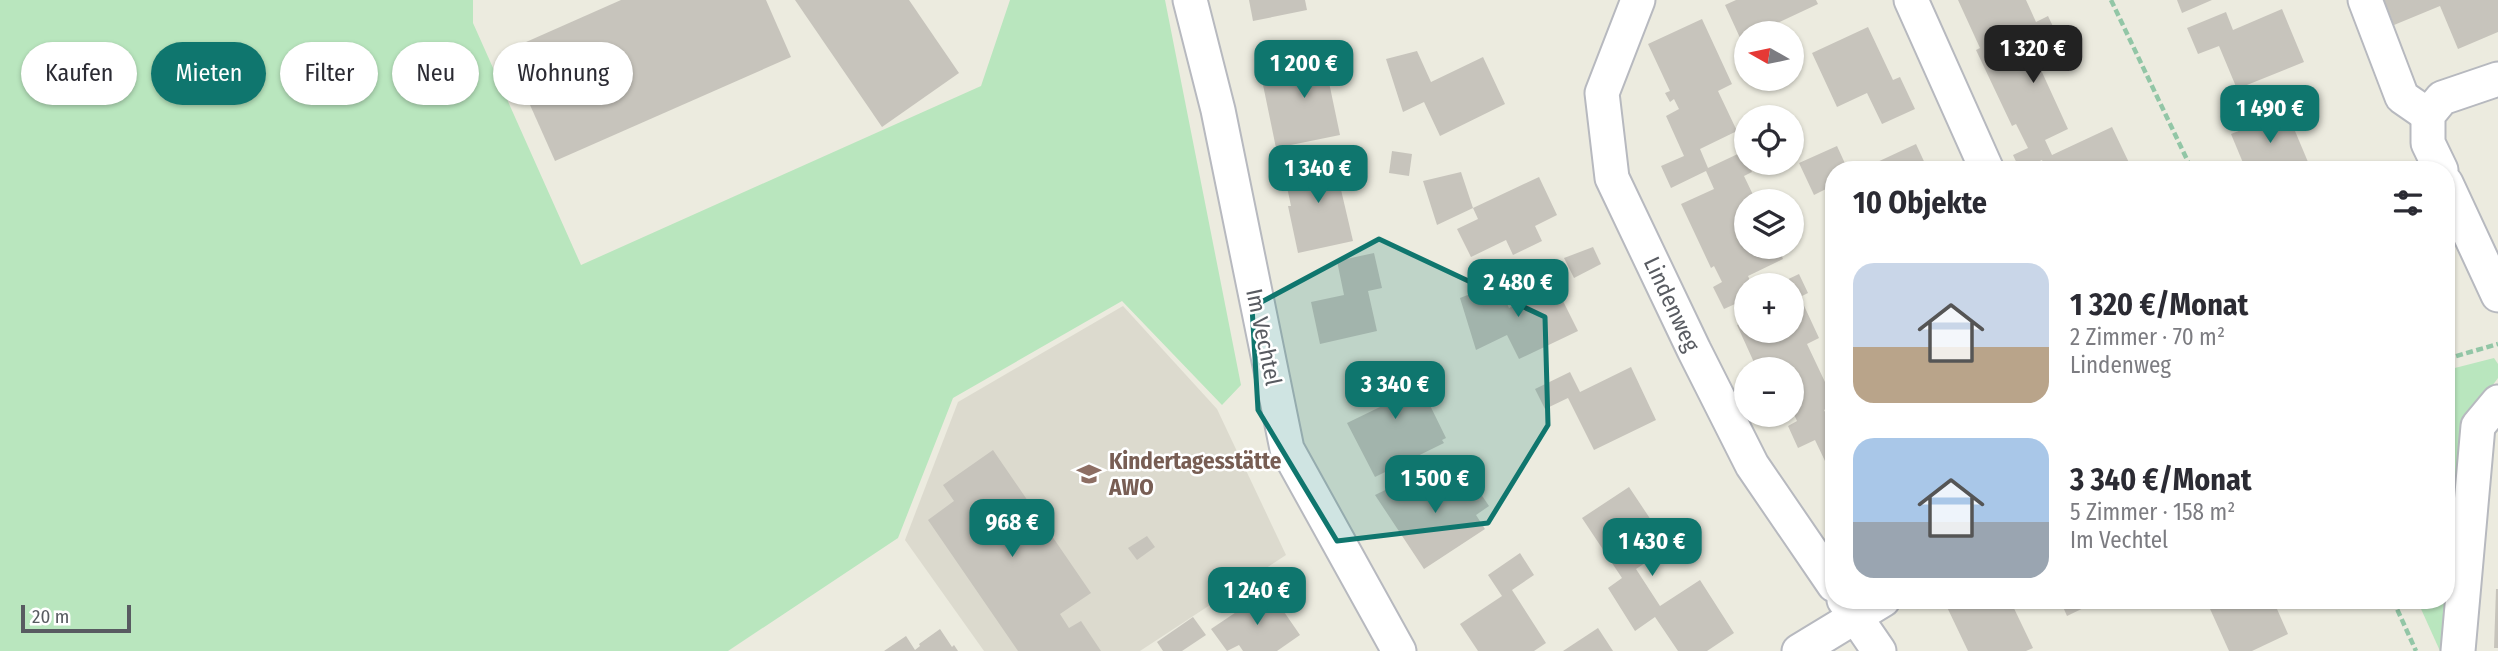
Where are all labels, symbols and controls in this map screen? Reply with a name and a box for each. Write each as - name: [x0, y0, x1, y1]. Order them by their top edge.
- north arrow: [1734, 21, 1804, 91]
- map controls: [1734, 21, 1804, 427]
- pin: 1 320 €: [1968, 25, 2098, 85]
- text: 1 320 €: [2000, 34, 2066, 62]
- pin: 1 200 €: [1239, 41, 1369, 100]
- chip: Kaufen: [21, 42, 137, 105]
- chip: Mieten: [151, 42, 266, 105]
- chip: Filter: [280, 42, 378, 105]
- chip: Neu: [392, 42, 479, 105]
- chip: Wohnung: [493, 42, 633, 105]
- text: 1 200 €: [1270, 49, 1338, 77]
- pin: 1 490 €: [2205, 86, 2335, 145]
- text: 1 490 €: [2236, 94, 2304, 122]
- button: locate: [1734, 105, 1804, 175]
- pin: 1 340 €: [1253, 146, 1383, 205]
- text: 1 340 €: [1285, 154, 1351, 182]
- icon: filters: [2389, 184, 2427, 222]
- text: 10 Objekte: [1853, 185, 1987, 221]
- button: layers: [1734, 189, 1804, 259]
- street label: Lindenweg: [1638, 252, 1706, 356]
- pin: 2 480 €: [1453, 260, 1583, 319]
- text: 2 480 €: [1483, 268, 1553, 296]
- button: +: [1734, 273, 1804, 343]
- street label: Im Vechtel: [1240, 286, 1288, 388]
- text: 1 320 €/Monat: [2070, 287, 2248, 323]
- icon: home: [1909, 291, 1993, 375]
- text: 2 Zimmer · 70 m²: [2070, 323, 2225, 351]
- text: Lindenweg: [2070, 351, 2171, 379]
- button: −: [1734, 357, 1804, 427]
- pin: 3 340 €: [1330, 362, 1460, 421]
- text: 3 340 €: [1361, 370, 1429, 398]
- place label: Kindertagesstätte AWO: [1108, 447, 1282, 501]
- pin: 1 500 €: [1370, 456, 1500, 515]
- school or university icon: Kindertagesstätte AWO: [1075, 460, 1103, 488]
- text: 3 340 €/Monat: [2070, 462, 2252, 498]
- text: 1 500 €: [1401, 464, 1469, 492]
- icon: home: [1909, 466, 1993, 550]
- text: 5 Zimmer · 158 m²: [2070, 498, 2235, 526]
- pin: 968 €: [963, 500, 1061, 559]
- text: 968 €: [985, 508, 1039, 536]
- pin: 1 430 €: [1587, 518, 1717, 578]
- text: Im Vechtel: [2070, 526, 2168, 554]
- text: 1 430 €: [1619, 527, 1685, 555]
- pin: 1 240 €: [1192, 568, 1322, 627]
- text: 1 240 €: [1224, 576, 1290, 604]
- scale bar: [21, 602, 131, 634]
- text: 20 m: [32, 605, 69, 628]

